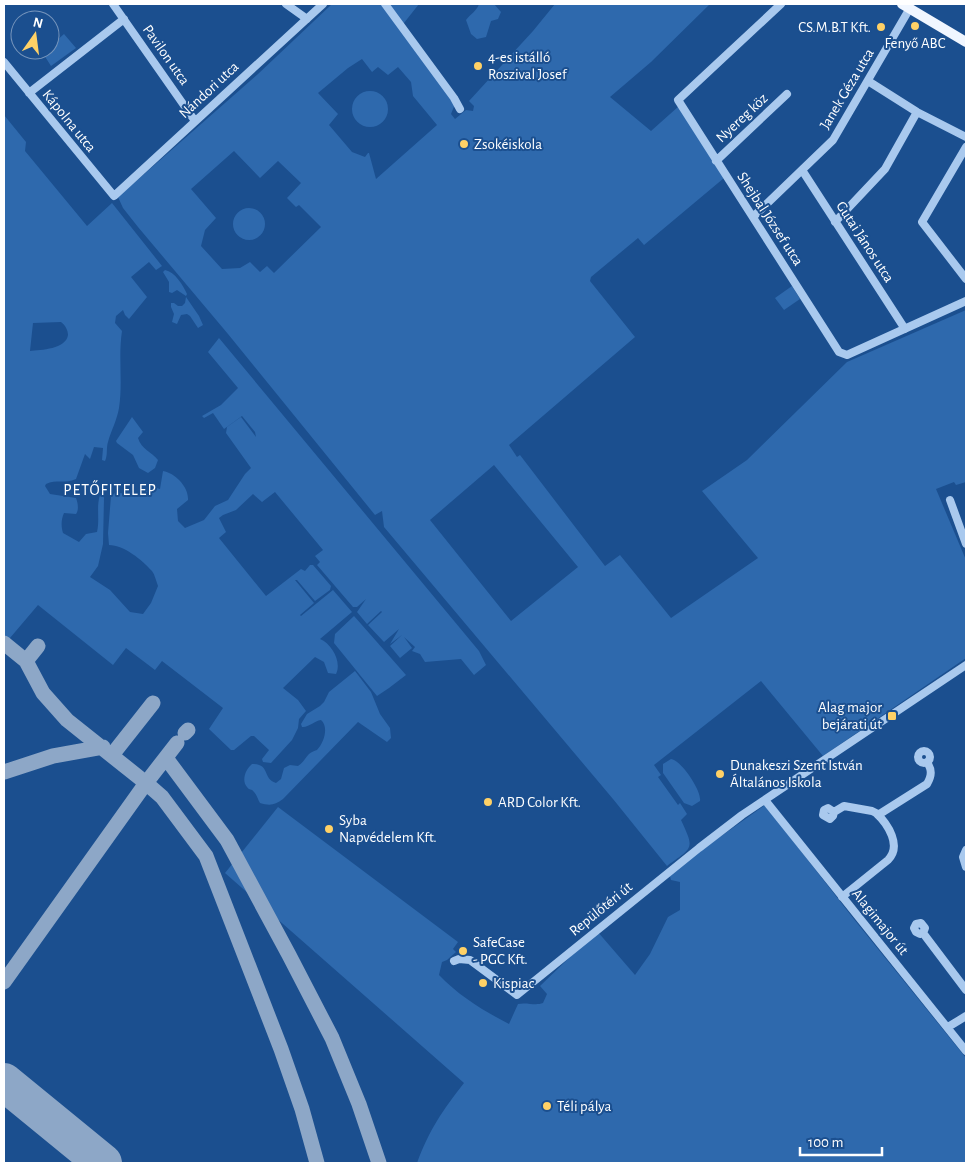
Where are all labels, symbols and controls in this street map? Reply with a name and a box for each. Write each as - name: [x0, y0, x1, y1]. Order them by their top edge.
- north arrow: [10, 10, 60, 60]
- text: N: [31, 15, 44, 31]
- place label: CS.M.B.T Kft.: [798, 20, 871, 35]
- marker: Fenyő ABC: [909, 20, 921, 32]
- marker: CS.M.B.T Kft.: [875, 21, 887, 33]
- street label: Pavilon utca: [140, 22, 192, 88]
- place label: Fenyő ABC: [885, 36, 946, 51]
- street label: Janek Géza utca: [817, 46, 877, 132]
- place label: 4-es istálló Roszival Josef: [488, 50, 568, 82]
- street label: Nándori utca: [176, 59, 242, 121]
- marker: 4-es istálló Roszival Josef: [472, 60, 484, 72]
- street label: Kápolna utca: [39, 87, 99, 155]
- street label: Nyereg köz: [713, 91, 771, 145]
- place label: Zsokéiskola: [474, 137, 542, 152]
- marker: Zsokéiskola: [458, 138, 470, 150]
- street label: Shejbal József utca: [734, 169, 806, 269]
- street label: Gutai János utca: [833, 199, 897, 285]
- district label: PETŐFITELEP: [63, 480, 157, 498]
- place label: Alag major bejárati út: [818, 700, 882, 732]
- marker: Alag major bejárati út: [886, 710, 898, 722]
- place label: Dunakeszi Szent István Általános Iskola: [730, 758, 863, 790]
- marker: Dunakeszi Szent István Általános Iskola: [714, 768, 726, 780]
- place label: ARD Color Kft.: [498, 795, 581, 810]
- marker: ARD Color Kft.: [482, 796, 494, 808]
- place label: Syba Napvédelem Kft.: [339, 813, 437, 845]
- marker: Syba Napvédelem Kft.: [323, 823, 335, 835]
- street label: Repülőtéri út: [567, 879, 635, 939]
- street label: Alagimajor út: [849, 886, 911, 958]
- place label: SafeCase - PGC Kft.: [473, 935, 528, 967]
- marker: SafeCase - PGC Kft.: [457, 945, 469, 957]
- place label: Kispiac: [493, 976, 535, 991]
- marker: Kispiac: [477, 977, 489, 989]
- place label: Téli pálya: [557, 1099, 612, 1114]
- marker: Téli pálya: [541, 1100, 553, 1112]
- scale bar: [800, 1124, 882, 1156]
- text: 100 m: [808, 1135, 843, 1150]

